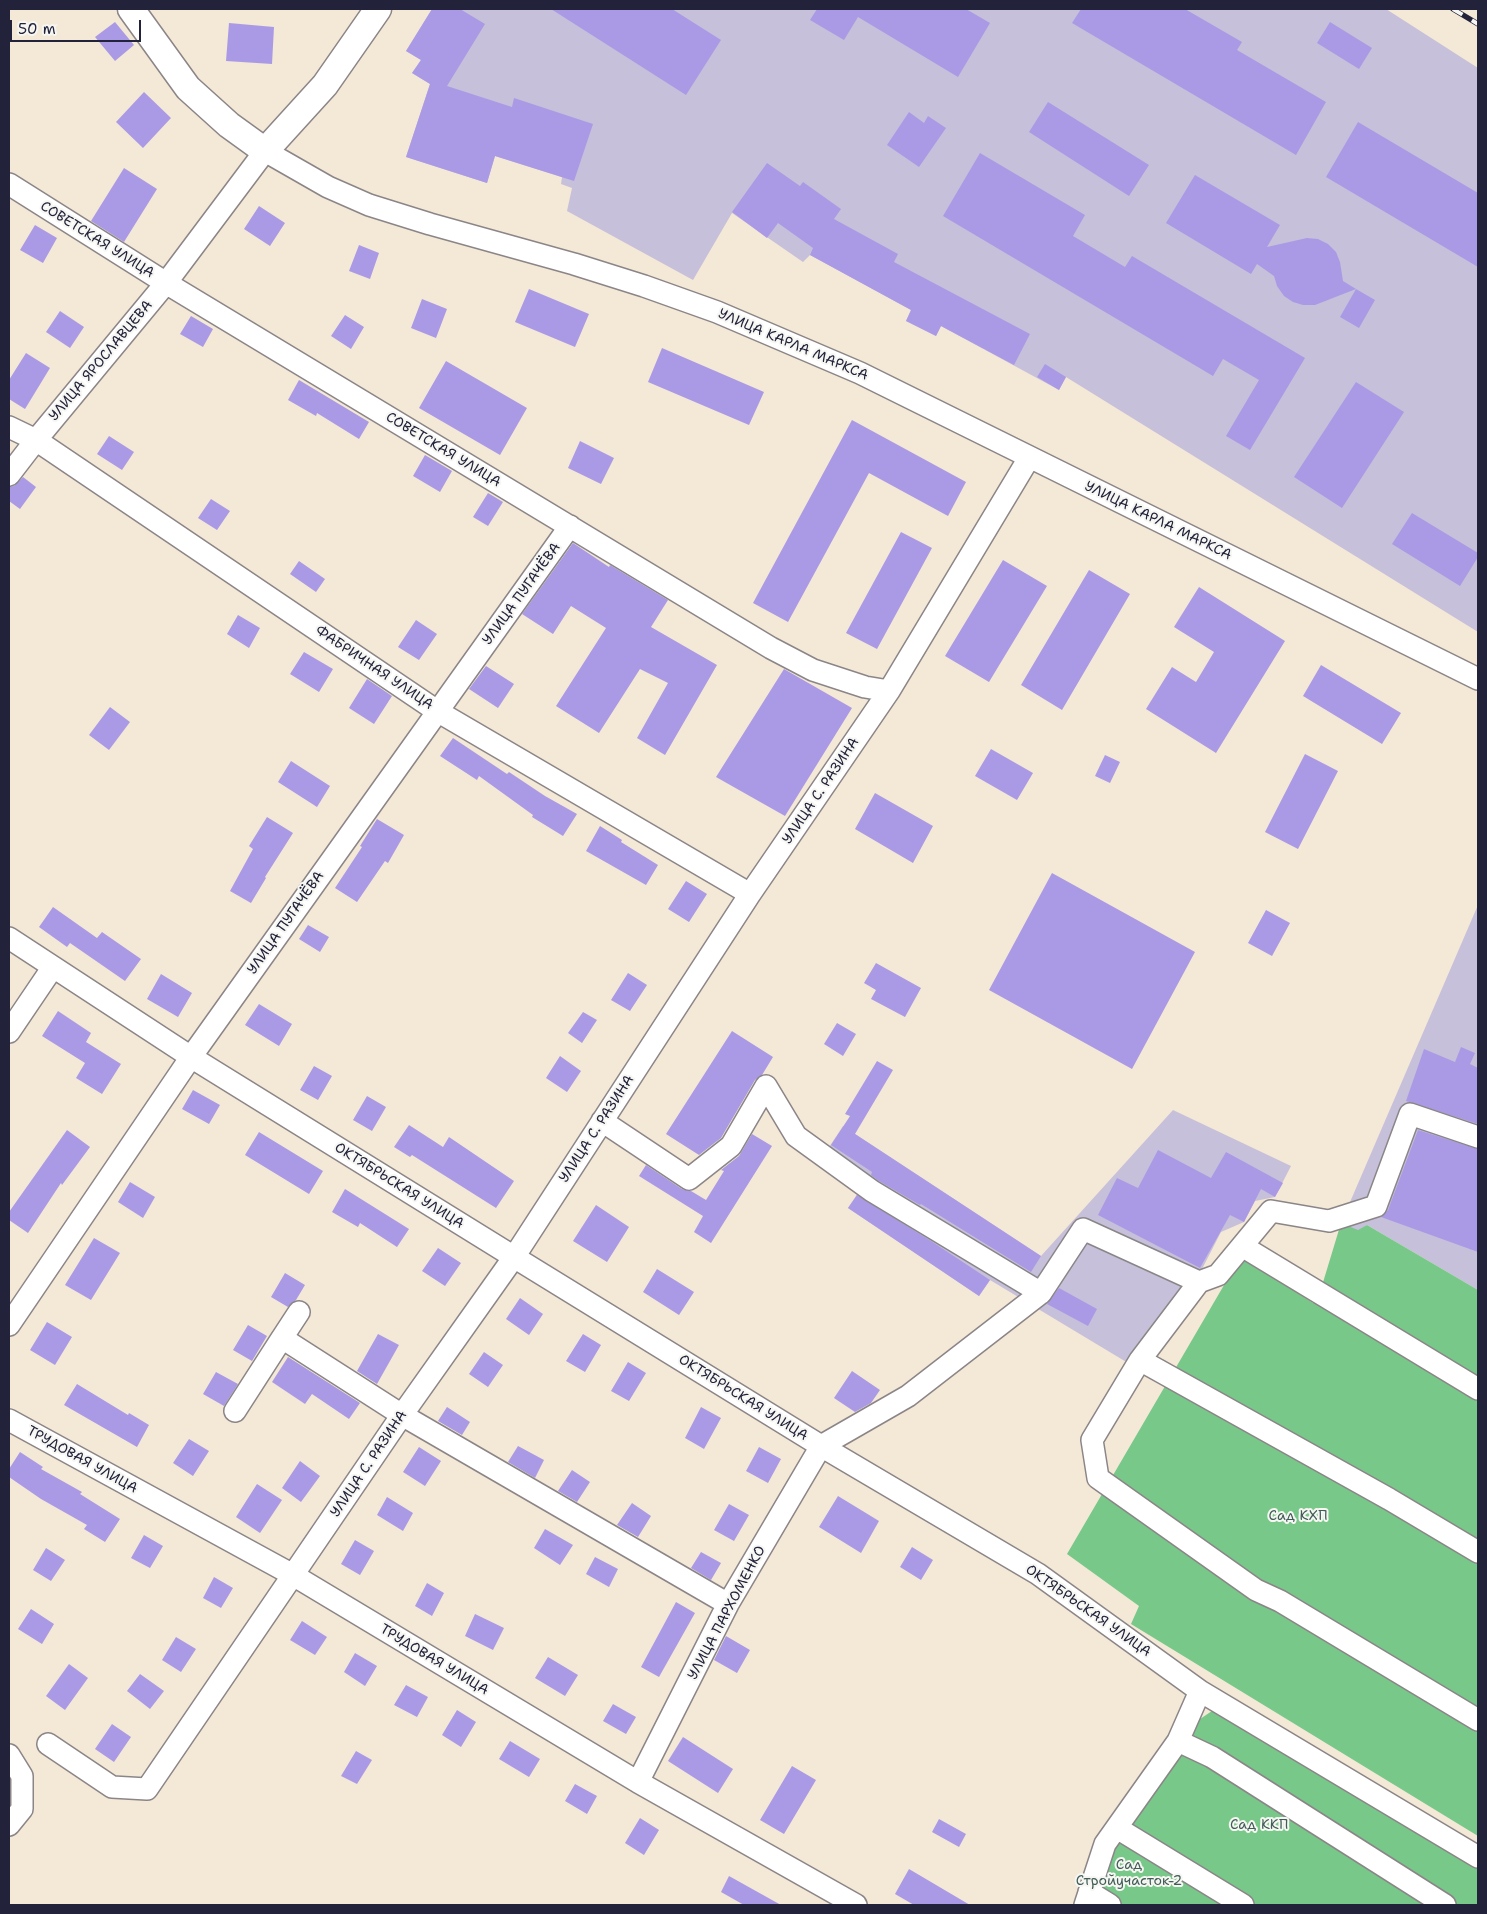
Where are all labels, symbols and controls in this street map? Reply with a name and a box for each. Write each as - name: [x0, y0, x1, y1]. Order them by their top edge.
- scale bar: [12, 10, 144, 42]
- text: 50 m: [18, 19, 56, 39]
- street label: СОВЕТСКАЯ УЛИЦА: [37, 198, 157, 282]
- street label: УЛИЦА ЯРОСЛАВЦЕВА: [46, 297, 156, 425]
- street label: УЛИЦА КАРЛА МАРКСА: [715, 306, 871, 384]
- street label: СОВЕТСКАЯ УЛИЦА: [382, 409, 504, 491]
- street label: УЛИЦА КАРЛА МАРКСА: [1082, 478, 1234, 564]
- street label: УЛИЦА ПУГАЧЁВА: [479, 540, 565, 648]
- street label: ФАБРИЧНАЯ УЛИЦА: [312, 622, 436, 714]
- street label: УЛИЦА С. РАЗИНА: [779, 735, 863, 847]
- street label: УЛИЦА ПУГАЧЁВА: [244, 868, 328, 978]
- street label: УЛИЦА С. РАЗИНА: [556, 1072, 638, 1186]
- street label: ОКТЯБРЬСКАЯ УЛИЦА: [331, 1139, 467, 1233]
- street label: ОКТЯБРЬСКАЯ УЛИЦА: [675, 1351, 811, 1445]
- street label: УЛИЦА С. РАЗИНА: [327, 1408, 411, 1520]
- street label: ТРУДОВАЯ УЛИЦА: [24, 1423, 140, 1497]
- park label: Сад КХП: [1268, 1508, 1328, 1524]
- street label: УЛИЦА ПАРХОМЕНКО: [685, 1543, 769, 1683]
- street label: ОКТЯБРЬСКАЯ УЛИЦА: [1022, 1561, 1154, 1661]
- street label: ТРУДОВАЯ УЛИЦА: [377, 1621, 491, 1699]
- park label: Сад ККП: [1230, 1817, 1288, 1833]
- park label: Сад Стройучасток-2: [1076, 1857, 1182, 1890]

